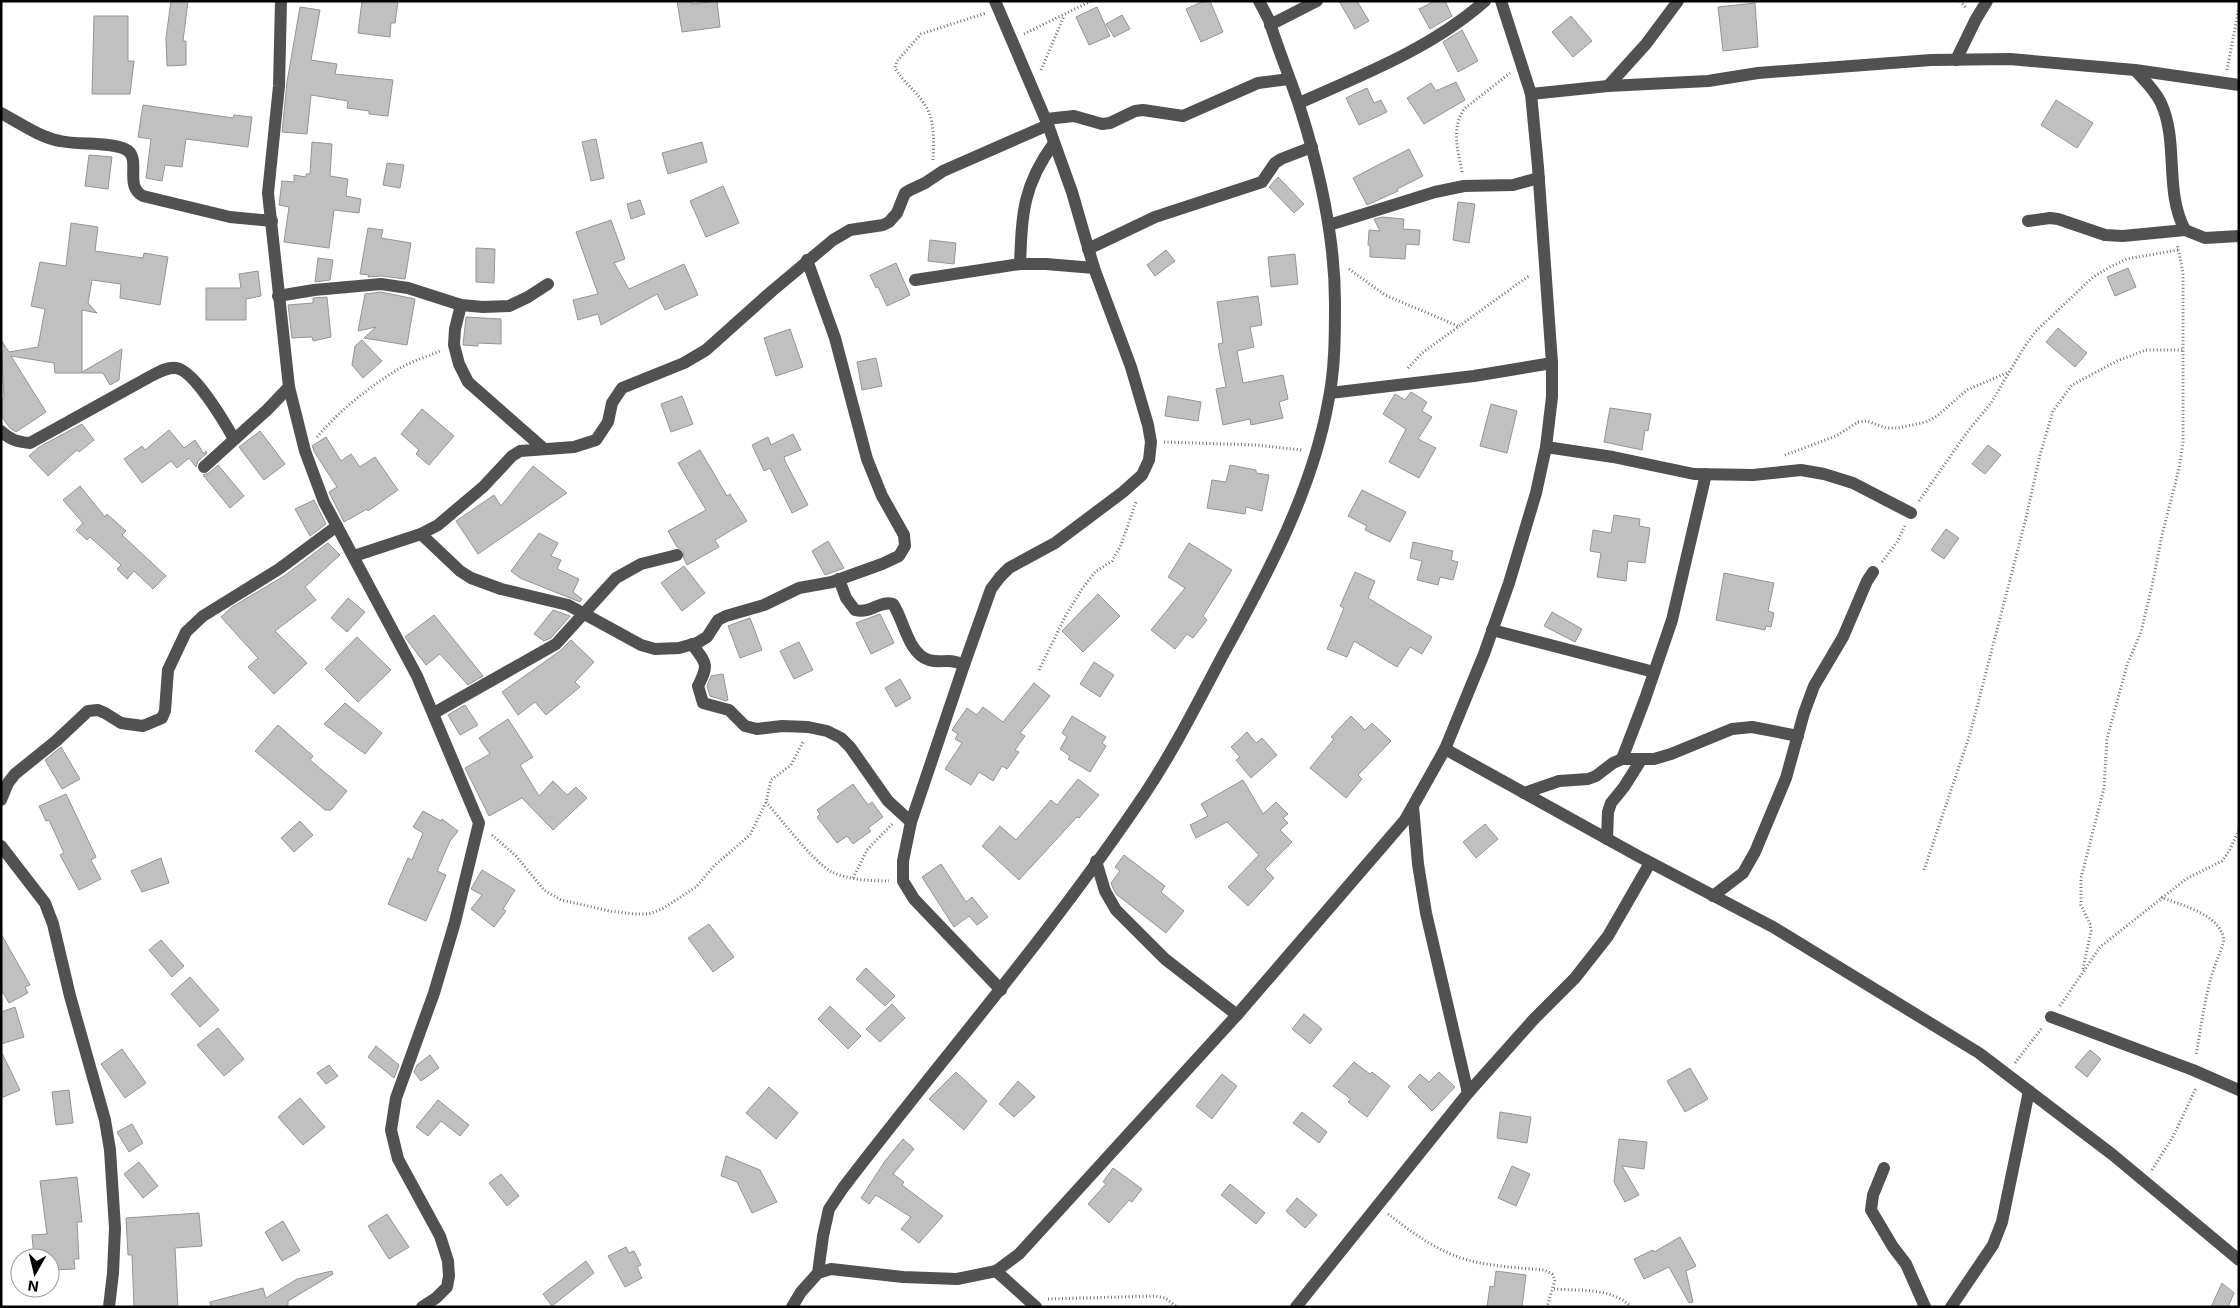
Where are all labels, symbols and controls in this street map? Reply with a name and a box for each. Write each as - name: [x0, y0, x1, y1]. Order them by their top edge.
- north arrow: [10, 1248, 60, 1298]
- text: N: [27, 1277, 40, 1296]

